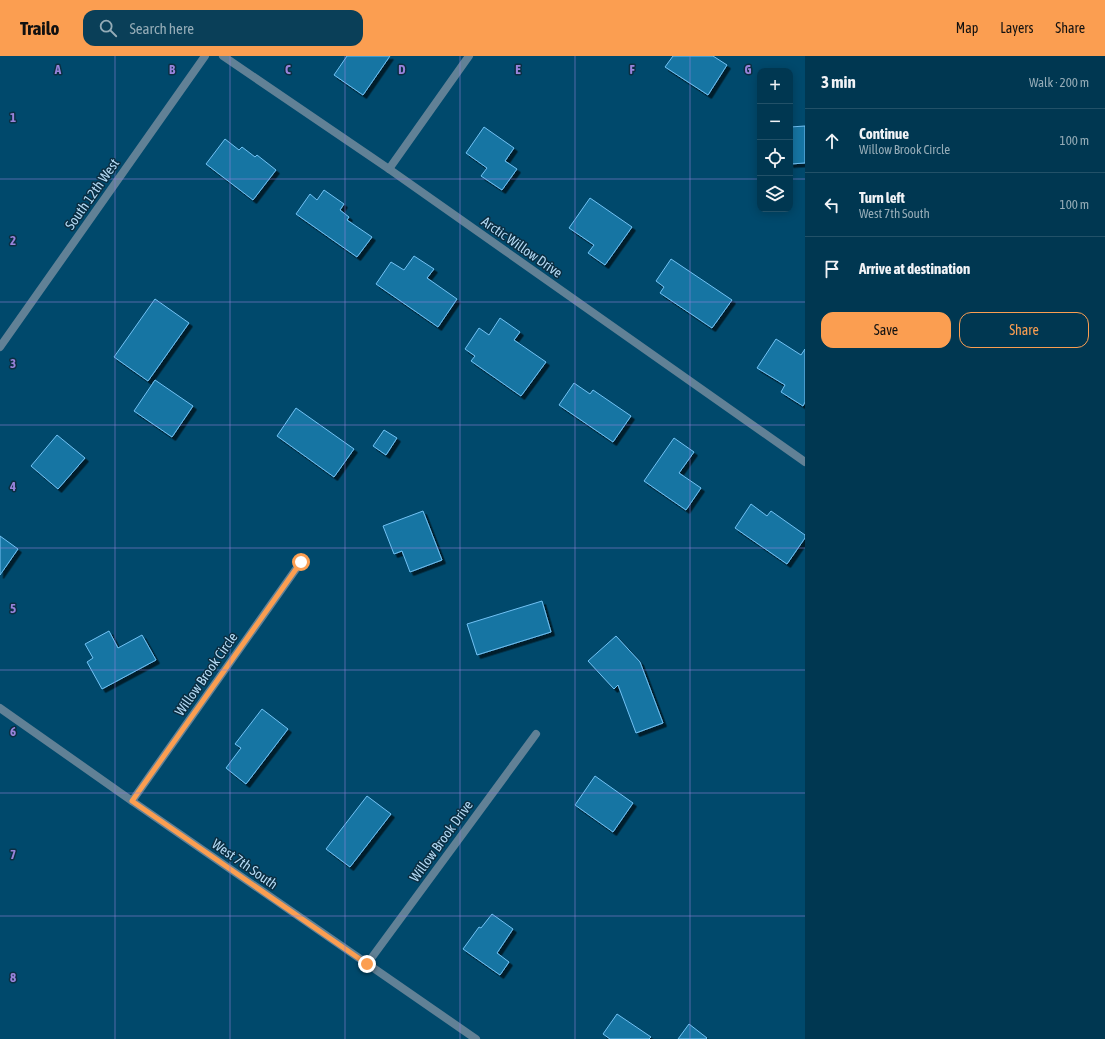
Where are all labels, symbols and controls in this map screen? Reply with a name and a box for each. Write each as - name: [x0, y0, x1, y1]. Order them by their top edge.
- search box: [83, 10, 363, 46]
- text: Trailo: [20, 17, 59, 39]
- icon: search: [97, 17, 119, 39]
- text: Search here: [129, 20, 194, 37]
- text: Map: [956, 20, 978, 36]
- text: Layers: [1000, 20, 1033, 36]
- text: Share: [1055, 20, 1085, 36]
- text: A: [54, 62, 62, 77]
- text: B: [169, 62, 176, 77]
- text: C: [285, 62, 291, 77]
- text: D: [398, 62, 406, 77]
- text: E: [515, 62, 521, 77]
- text: F: [629, 62, 635, 77]
- text: G: [745, 62, 752, 77]
- map controls: [757, 68, 793, 212]
- button: +: [757, 68, 793, 104]
- text: 3 min: [821, 72, 856, 92]
- text: Walk · 200 m: [1029, 75, 1089, 90]
- button: −: [757, 104, 793, 140]
- text: 1: [10, 110, 16, 125]
- text: Continue: [859, 125, 909, 142]
- icon: ahead: [821, 130, 843, 152]
- text: 100 m: [1060, 133, 1089, 148]
- button: locate: [757, 140, 793, 176]
- text: Willow Brook Circle: [859, 142, 950, 157]
- street label: South 12th West: [62, 155, 122, 233]
- button: layers: [757, 176, 793, 212]
- text: Turn left: [859, 189, 905, 206]
- icon: left: [821, 194, 843, 216]
- text: 100 m: [1060, 197, 1089, 212]
- text: West 7th South: [859, 206, 930, 221]
- street label: Arctic Willow Drive: [478, 213, 566, 281]
- text: 2: [10, 233, 16, 248]
- icon: arrive: [821, 258, 843, 280]
- text: Arrive at destination: [859, 260, 970, 277]
- button: Save: [821, 312, 951, 348]
- button: Share: [959, 312, 1089, 348]
- text: 3: [10, 356, 16, 371]
- text: 4: [9, 479, 16, 494]
- route start: [292, 553, 310, 571]
- text: 5: [10, 601, 16, 616]
- street label: Willow Brook Circle: [171, 629, 241, 719]
- text: 6: [10, 724, 16, 739]
- street label: Willow Brook Drive: [406, 797, 476, 885]
- street label: West 7th South: [209, 836, 281, 892]
- text: 7: [10, 847, 16, 862]
- route end: [358, 955, 376, 973]
- text: 8: [10, 970, 16, 985]

